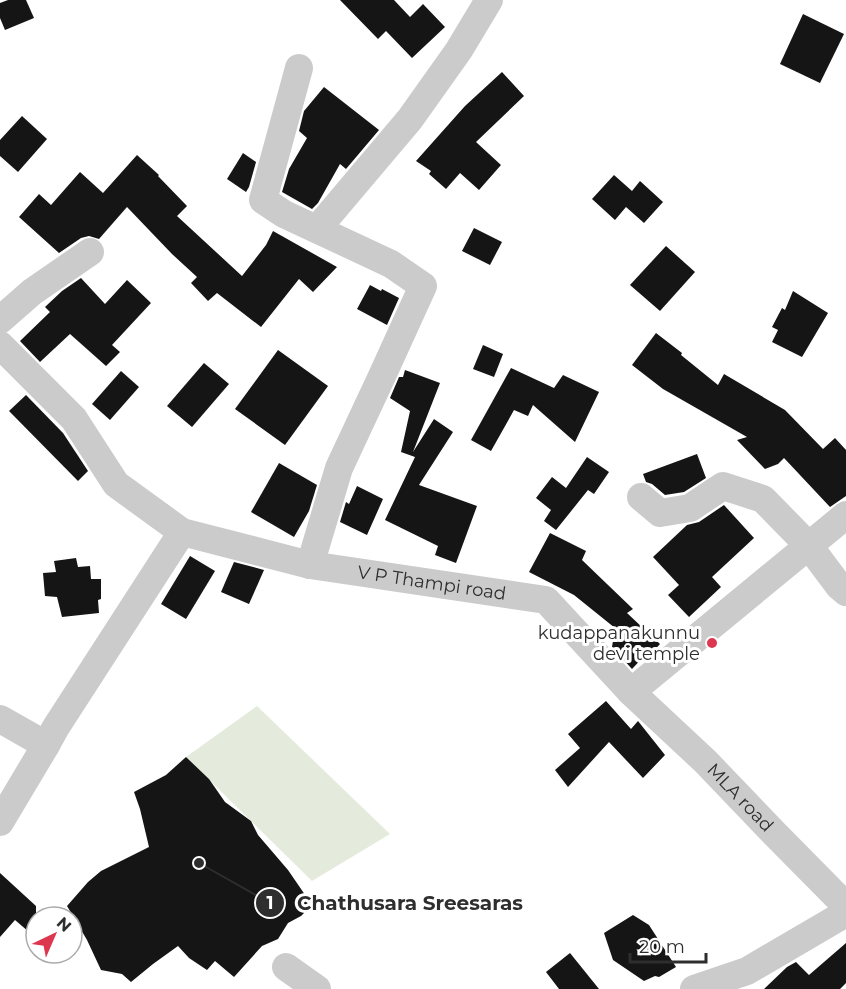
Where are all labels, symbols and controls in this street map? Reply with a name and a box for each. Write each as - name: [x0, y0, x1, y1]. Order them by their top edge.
- street label: V P Thampi road: [356, 561, 508, 605]
- place label: kudappanakunnu devi temple: [538, 622, 700, 665]
- marker: kudappanakunnu devi temple: [705, 636, 719, 650]
- street label: MLA road: [702, 759, 778, 837]
- callout: Chathusara Sreesaras: [255, 884, 535, 922]
- text: Chathusara Sreesaras: [297, 891, 523, 915]
- text: 1: [266, 892, 274, 914]
- north arrow: [24, 905, 84, 965]
- text: N: [53, 913, 75, 936]
- scale bar: [630, 926, 706, 964]
- text: 20 m: [639, 936, 685, 958]

